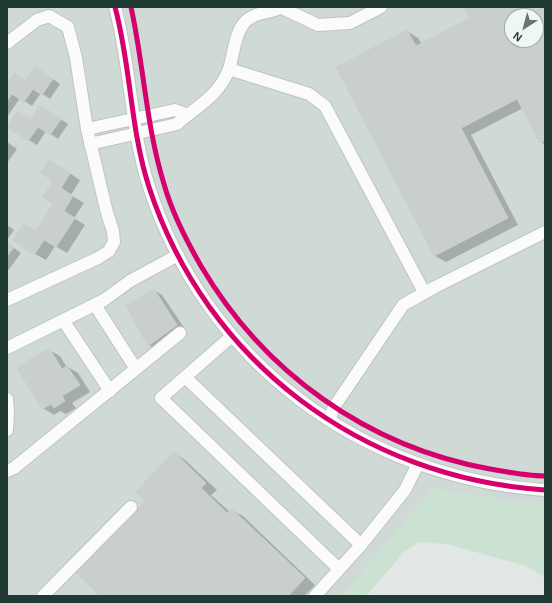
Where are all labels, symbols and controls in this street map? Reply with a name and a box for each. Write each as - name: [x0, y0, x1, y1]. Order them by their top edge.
- north arrow: [504, 8, 544, 48]
- text: N: [511, 30, 524, 44]

